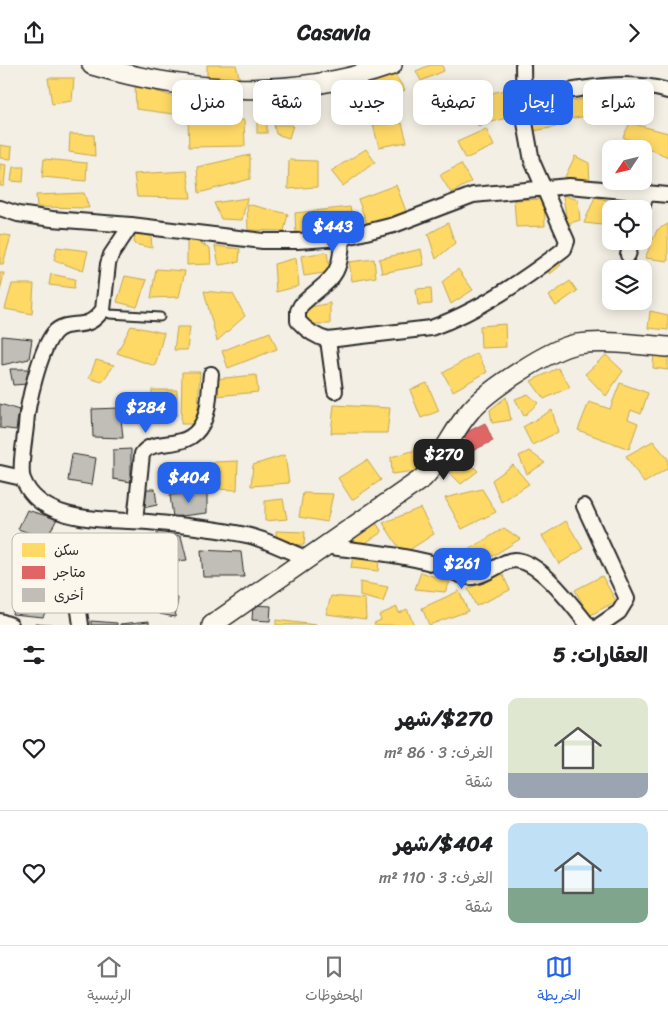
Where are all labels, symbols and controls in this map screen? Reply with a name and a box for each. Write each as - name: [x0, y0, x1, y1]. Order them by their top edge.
- text: Casavia: [297, 13, 371, 52]
- icon: share: [20, 19, 48, 47]
- icon: forward: [620, 19, 648, 47]
- chip: منزل: [172, 80, 243, 125]
- chip: شقة: [253, 80, 321, 125]
- chip: جديد: [331, 80, 403, 125]
- chip: تصفية: [413, 80, 493, 125]
- chip: إيجار: [503, 80, 573, 125]
- chip: شراء: [583, 80, 654, 125]
- north arrow: [602, 140, 652, 190]
- map controls: [602, 140, 652, 310]
- button: locate: [602, 200, 652, 250]
- pin: $443: [303, 211, 363, 253]
- text: $443: [313, 212, 353, 241]
- button: layers: [602, 260, 652, 310]
- pin: $284: [116, 391, 176, 434]
- text: $284: [126, 393, 166, 422]
- pin: $270: [414, 439, 474, 481]
- text: $270: [424, 440, 464, 469]
- pin: $404: [159, 461, 219, 504]
- text: $404: [169, 463, 209, 492]
- legend: [12, 533, 178, 613]
- text: سكن: [54, 538, 79, 563]
- pin: $261: [432, 547, 492, 590]
- text: $261: [444, 549, 480, 578]
- text: متاجر: [53, 560, 86, 585]
- text: أخرى: [54, 583, 84, 608]
- text: العقارات: 5: [553, 636, 648, 674]
- icon: filters: [20, 641, 48, 669]
- text: $270/شهر: [396, 700, 493, 738]
- icon: home: [548, 718, 608, 778]
- icon: heart: [20, 734, 48, 762]
- text: الغرف: 3 · 86 m²: [384, 738, 493, 767]
- text: شقة: [465, 767, 493, 796]
- text: $404/شهر: [394, 825, 493, 863]
- icon: home: [548, 843, 608, 903]
- icon: heart: [20, 859, 48, 887]
- text: الغرف: 3 · 110 m²: [379, 863, 493, 892]
- text: شقة: [465, 892, 493, 921]
- tab: الرئيسية: [87, 953, 131, 1008]
- tab: المحفوظات: [305, 953, 363, 1008]
- tab: الخريطة: [537, 953, 581, 1008]

